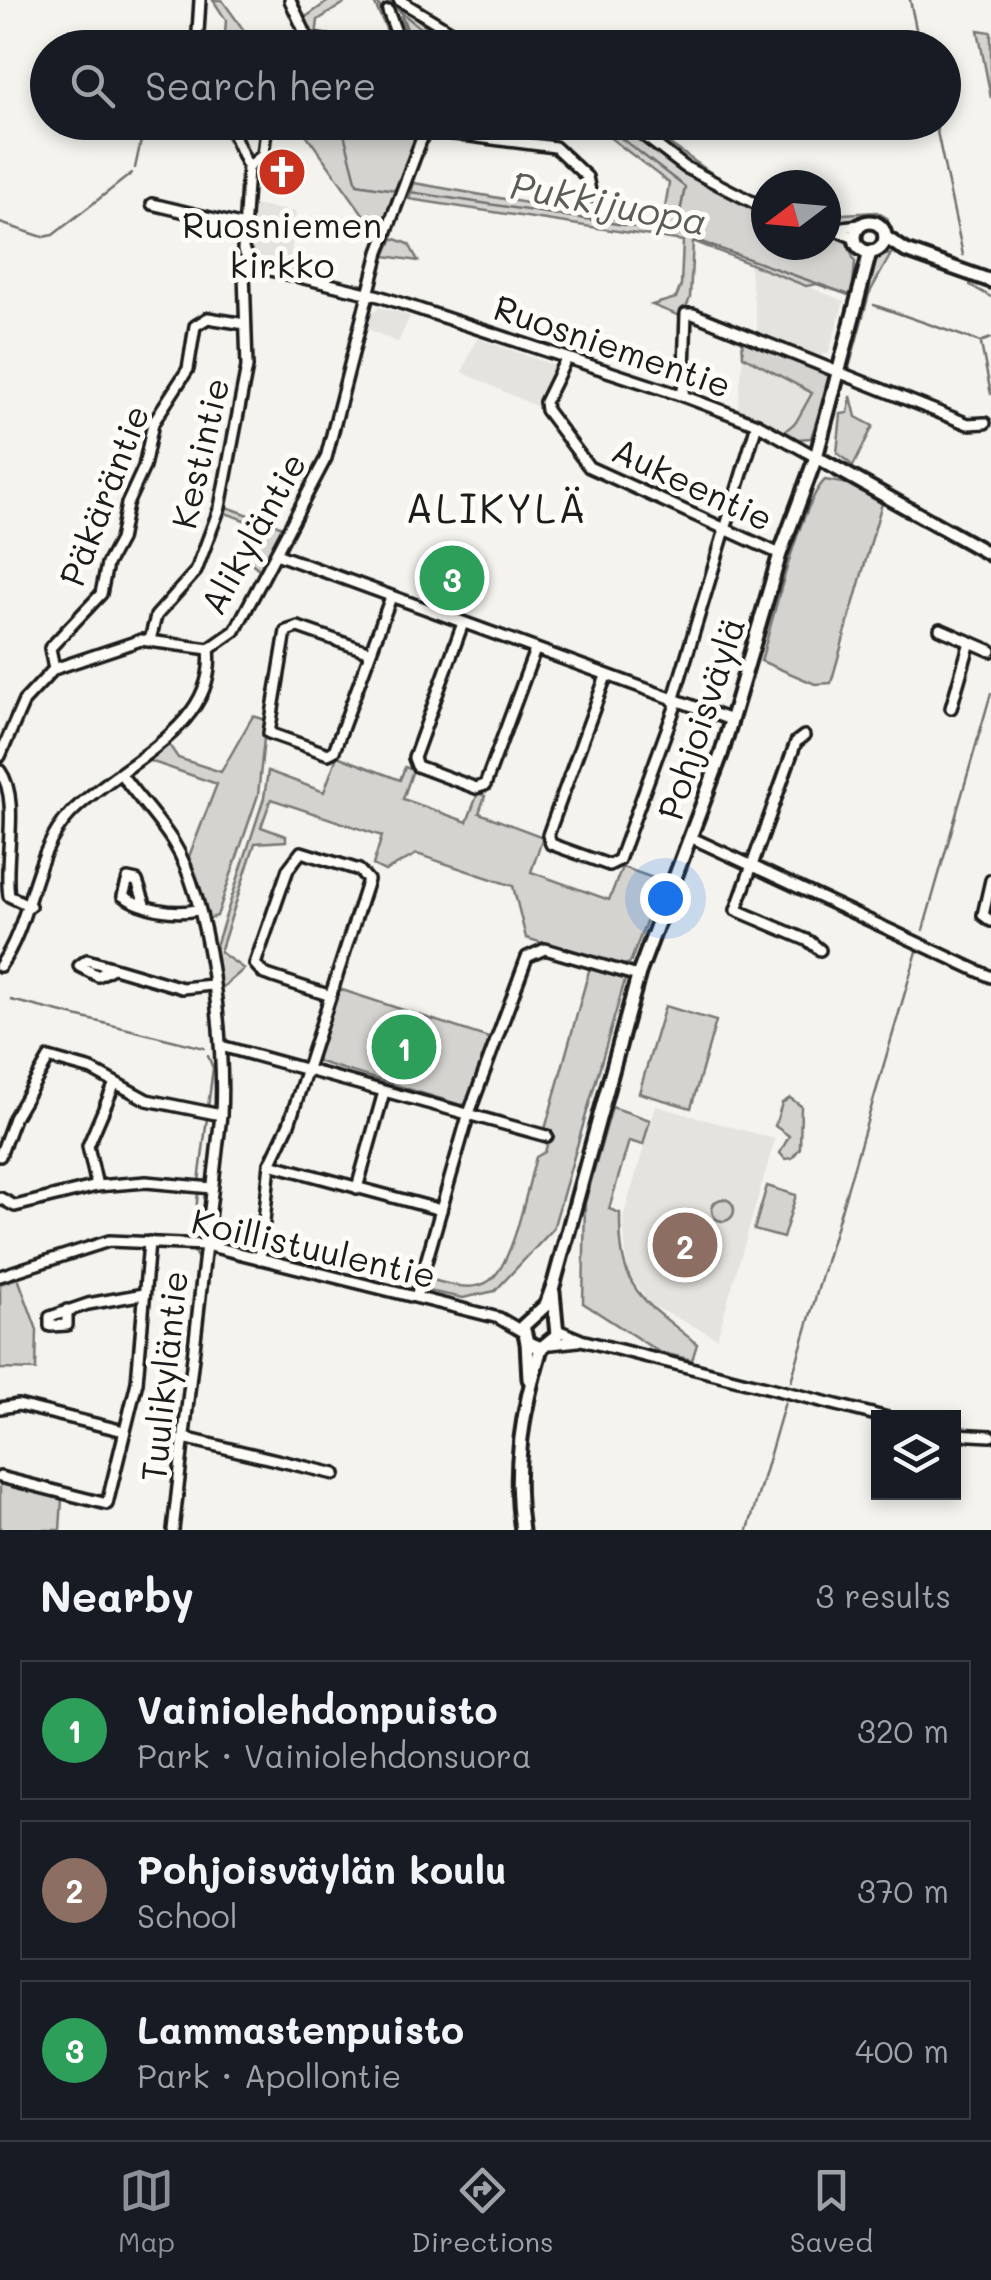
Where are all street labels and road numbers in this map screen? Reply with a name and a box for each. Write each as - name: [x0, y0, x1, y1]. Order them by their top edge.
- street label: Ruosniementie: [488, 283, 738, 407]
- street label: Kestintie: [159, 373, 239, 533]
- street label: Päkäräntie: [47, 398, 159, 592]
- street label: Aukeentie: [605, 426, 781, 540]
- street label: Alikyläntie: [189, 444, 315, 622]
- street label: Pohjoisväylä: [646, 611, 754, 825]
- street label: Koillistuulentie: [187, 1197, 441, 1297]
- street label: Tuulikyläntie: [129, 1268, 197, 1484]

